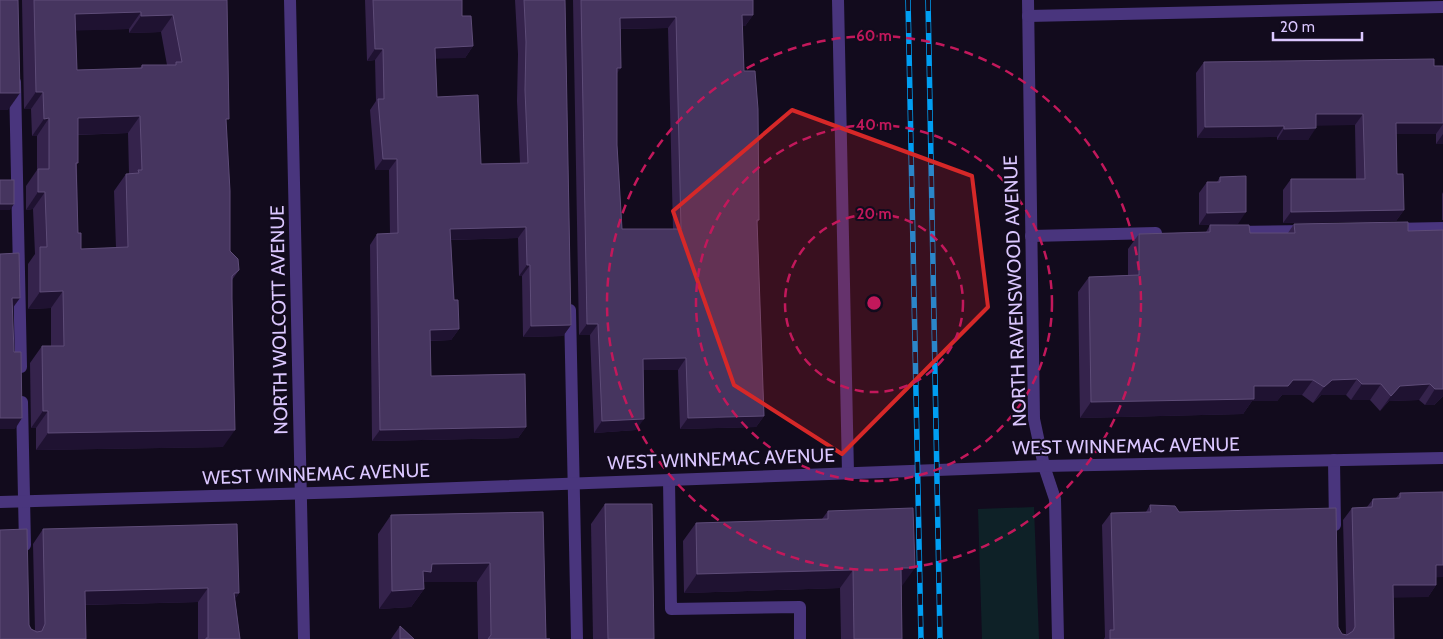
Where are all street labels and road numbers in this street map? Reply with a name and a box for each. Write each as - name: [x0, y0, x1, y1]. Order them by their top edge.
- street label: NORTH RAVENSWOOD AVENUE: [999, 155, 1031, 427]
- street label: NORTH WOLCOTT AVENUE: [266, 205, 292, 435]
- street label: WEST WINNEMAC AVENUE: [1012, 433, 1240, 459]
- street label: WEST WINNEMAC AVENUE: [607, 444, 835, 474]
- street label: WEST WINNEMAC AVENUE: [202, 459, 430, 489]

